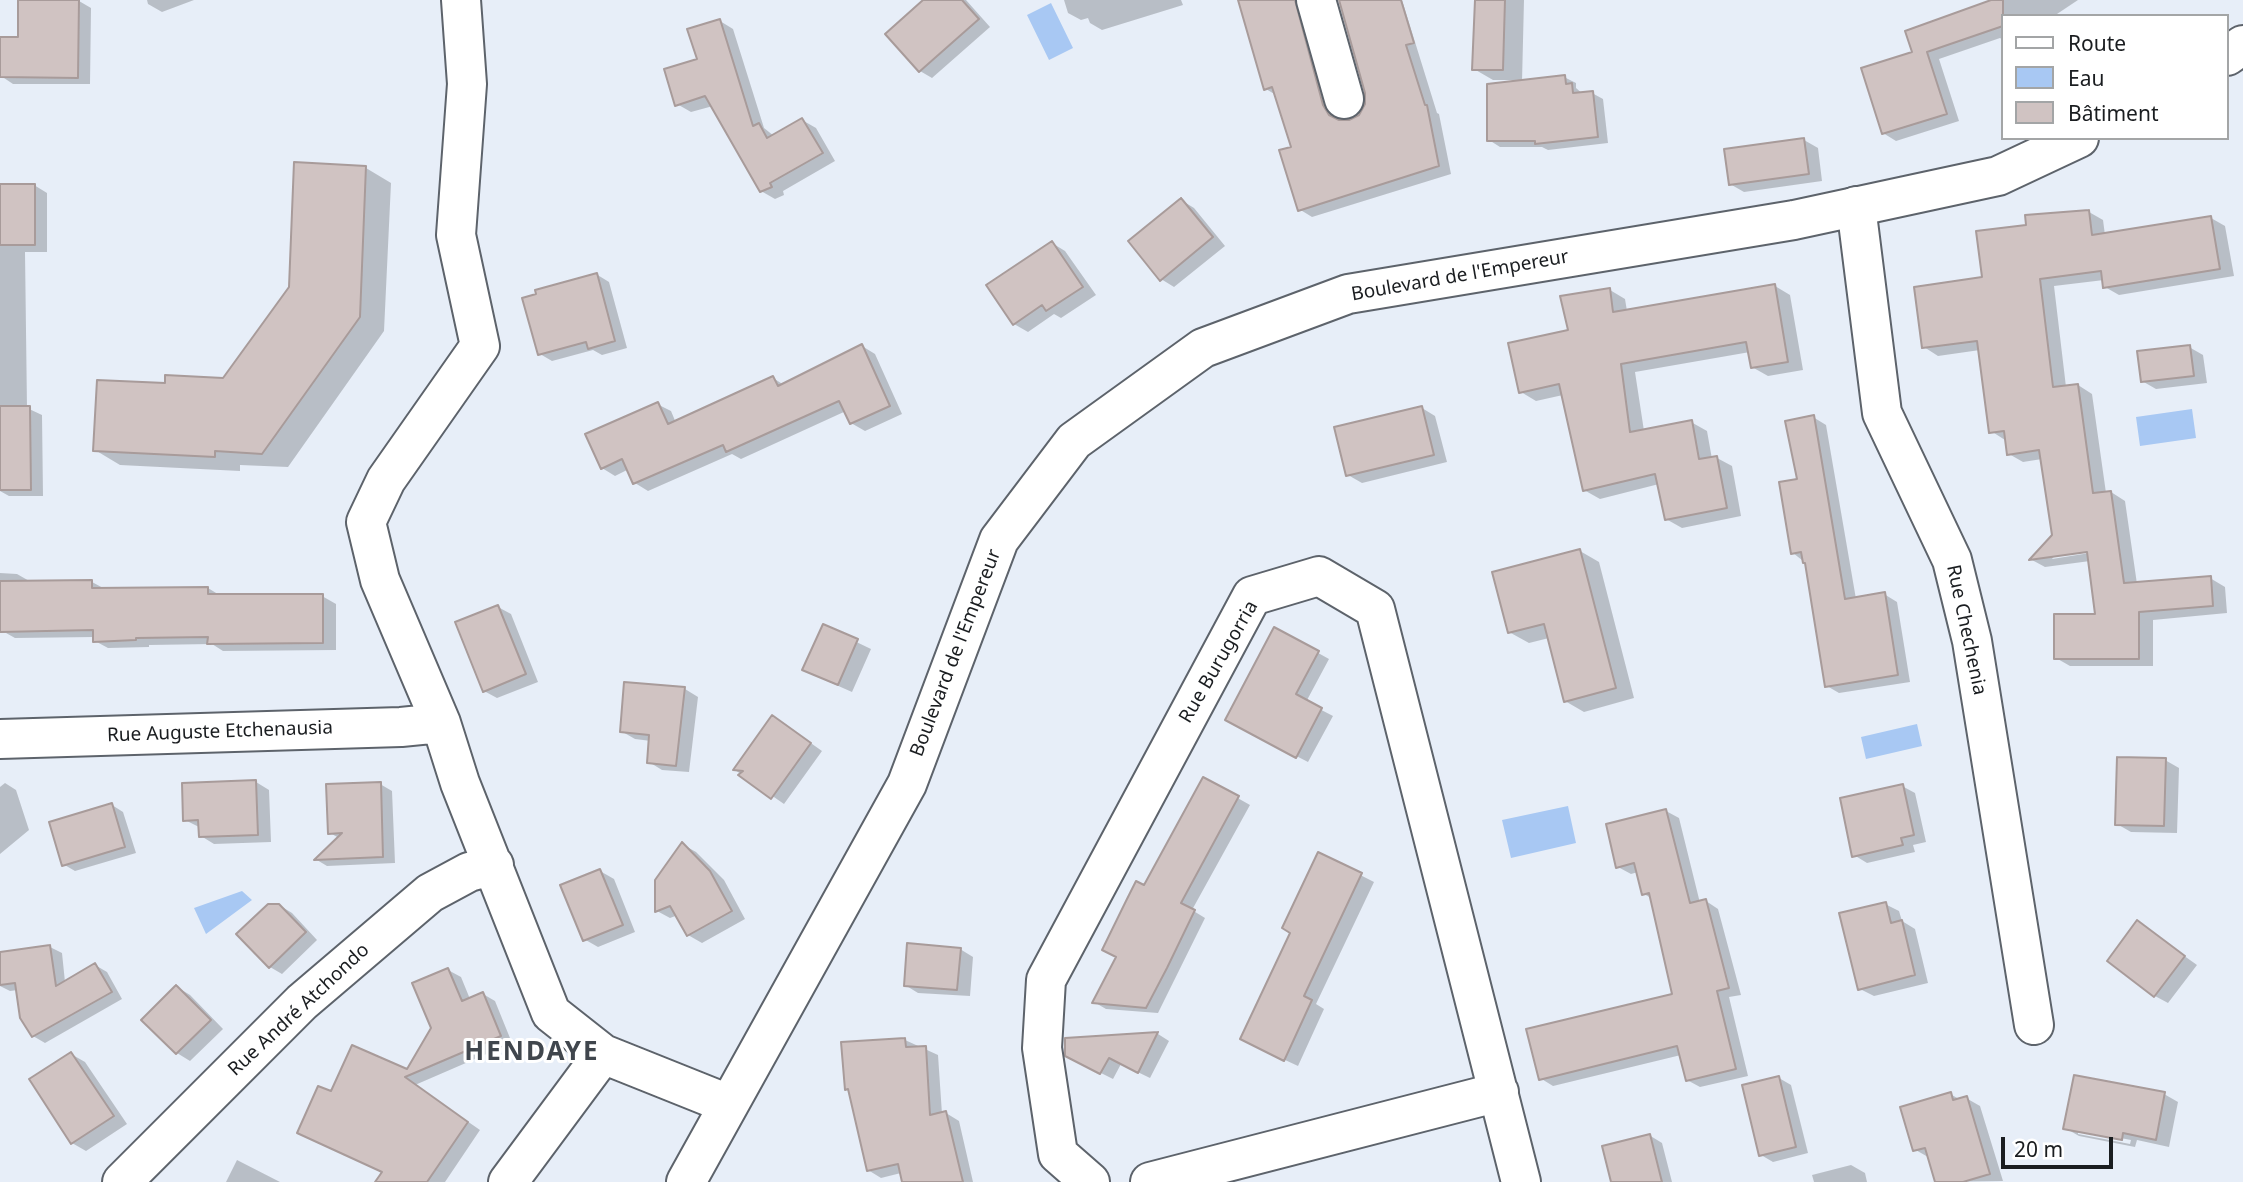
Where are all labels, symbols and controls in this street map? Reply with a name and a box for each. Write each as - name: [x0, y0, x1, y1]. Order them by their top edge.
- legend: [2002, 14, 2229, 140]
- text: Route: [2068, 29, 2126, 57]
- text: Eau: [2068, 64, 2104, 92]
- text: Bâtiment: [2068, 99, 2158, 127]
- street label: Boulevard de l'Empereur: [1350, 246, 1570, 306]
- street label: Boulevard de l'Empereur: [906, 546, 1006, 760]
- street label: Rue Chechenia: [1941, 563, 1991, 697]
- street label: Rue Burugorria: [1175, 597, 1263, 727]
- street label: Rue Auguste Etchenausia: [107, 717, 333, 747]
- street label: Rue André Atchondo: [224, 939, 374, 1081]
- district label: HENDAYE: [465, 1037, 599, 1069]
- scale bar: [2005, 1122, 2117, 1166]
- text: 20 m: [2014, 1135, 2063, 1163]

